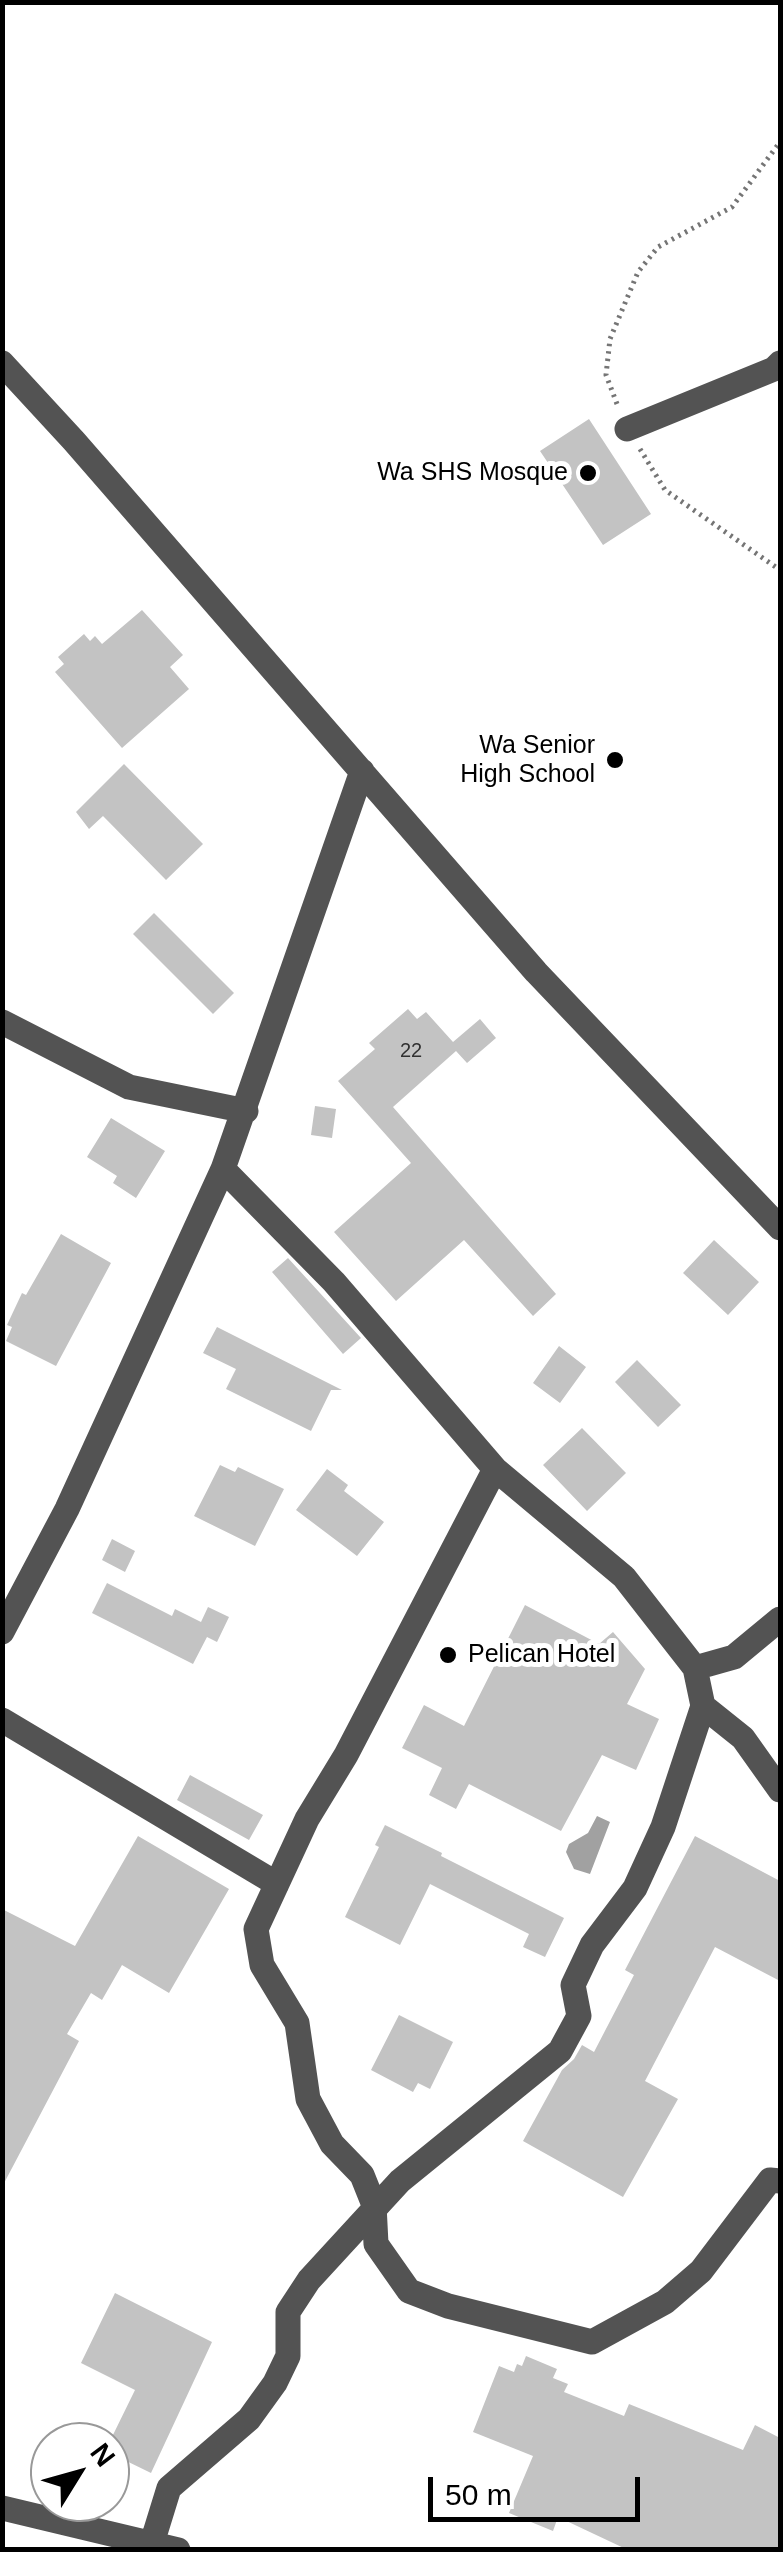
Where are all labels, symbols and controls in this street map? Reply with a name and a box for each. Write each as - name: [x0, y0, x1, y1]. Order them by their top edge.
- place label: Wa SHS Mosque: [377, 458, 568, 488]
- marker: Wa SHS Mosque: [577, 462, 599, 484]
- place label: Wa Senior High School: [460, 731, 595, 790]
- marker: Wa Senior High School: [604, 749, 626, 771]
- house number: 22: [400, 1039, 422, 1063]
- place label: Pelican Hotel: [468, 1640, 615, 1670]
- marker: Pelican Hotel: [437, 1644, 459, 1666]
- north arrow: [30, 2422, 130, 2522]
- text: N: [84, 2437, 121, 2472]
- scale bar: [433, 2457, 646, 2519]
- text: 50 m: [445, 2478, 512, 2511]

